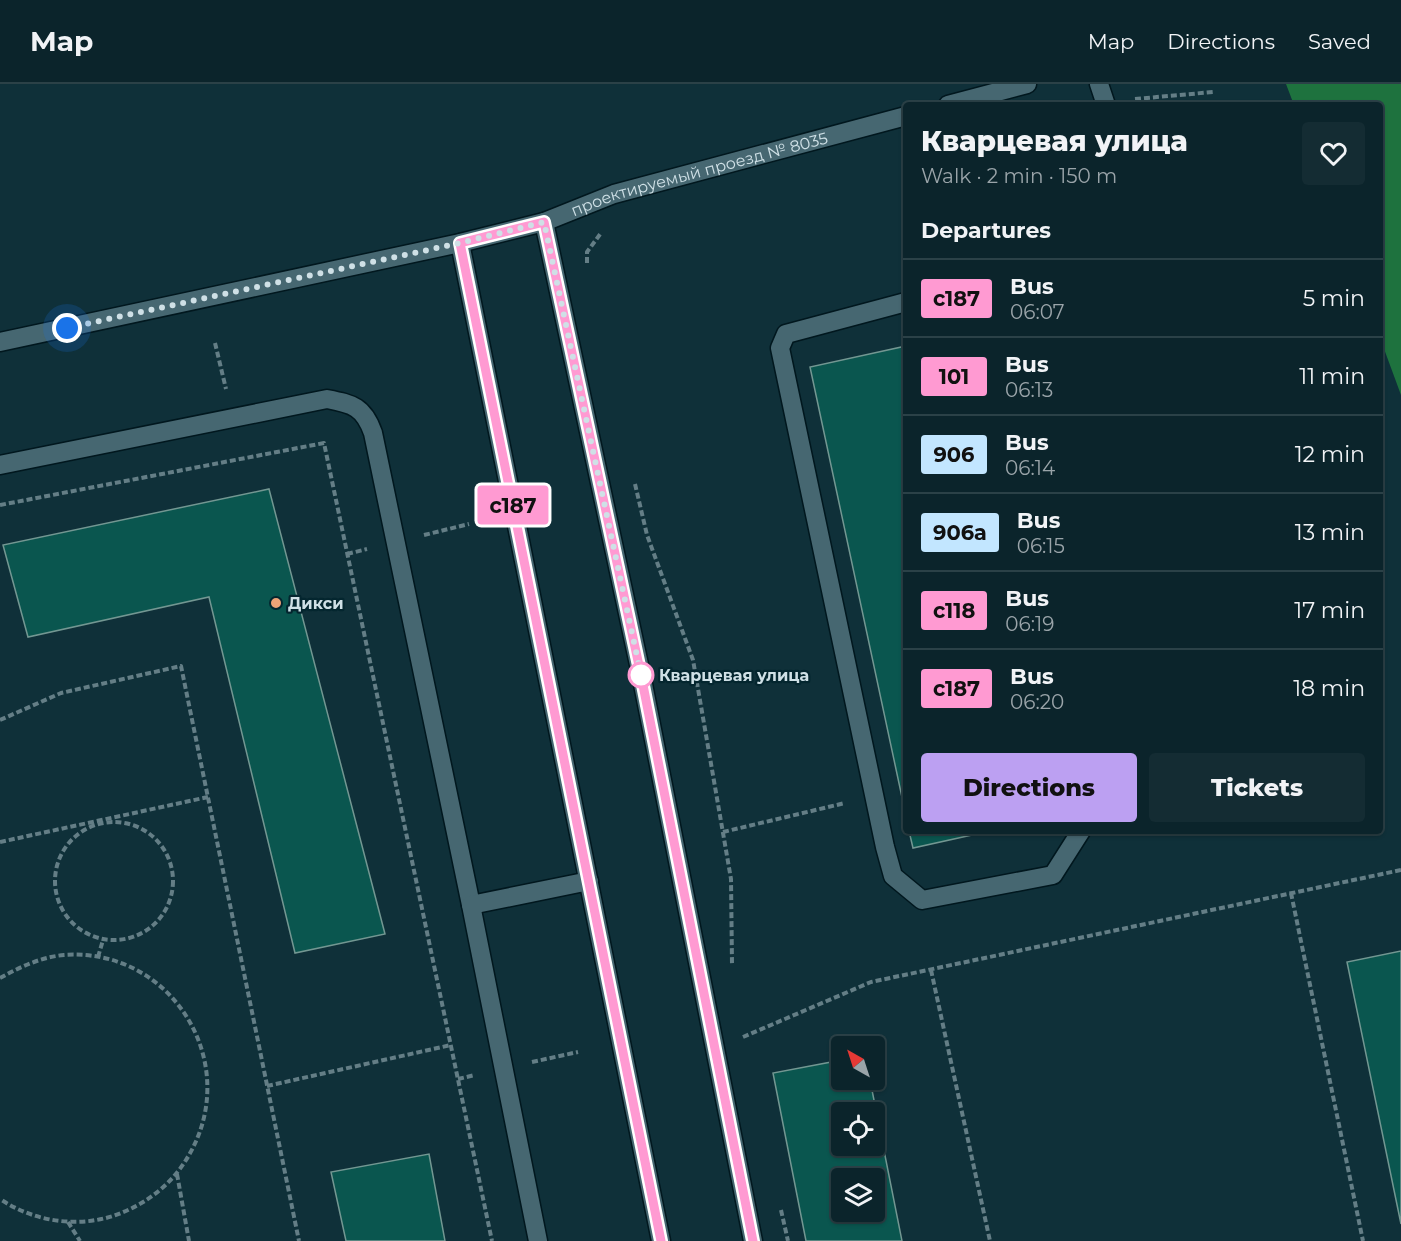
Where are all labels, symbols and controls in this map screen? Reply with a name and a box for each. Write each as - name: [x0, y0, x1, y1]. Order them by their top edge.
- text: Map: [30, 24, 93, 58]
- text: Map: [1088, 29, 1134, 54]
- text: Directions: [1167, 29, 1275, 54]
- text: Saved: [1308, 29, 1371, 54]
- button: heart: [1302, 122, 1365, 185]
- text: Кварцевая улица: [921, 124, 1188, 158]
- street label: проектируемый проезд № 8035: [568, 128, 830, 220]
- text: Walk · 2 min · 150 m: [921, 164, 1117, 188]
- text: Departures: [921, 217, 1051, 244]
- text: Bus: [1010, 273, 1054, 300]
- text: 5 min: [1303, 285, 1365, 312]
- text: с187: [933, 286, 980, 311]
- text: 06:07: [1010, 300, 1065, 324]
- your location: [52, 313, 82, 343]
- text: Bus: [1005, 351, 1049, 378]
- text: 11 min: [1299, 363, 1365, 390]
- text: 101: [939, 364, 969, 389]
- text: 06:13: [1005, 378, 1053, 402]
- text: Bus: [1005, 429, 1049, 456]
- text: 12 min: [1295, 441, 1365, 468]
- text: 906: [933, 442, 975, 467]
- text: 06:14: [1005, 456, 1055, 480]
- line badge: с187: [471, 486, 555, 524]
- text: с187: [489, 493, 537, 518]
- text: Bus: [1017, 507, 1060, 534]
- text: 13 min: [1295, 519, 1365, 546]
- text: 906а: [933, 520, 987, 545]
- text: 06:15: [1017, 534, 1065, 558]
- text: Bus: [1005, 585, 1049, 612]
- place label: Дикси: [288, 594, 344, 613]
- marker: Дикси: [269, 596, 283, 610]
- text: 17 min: [1294, 597, 1365, 624]
- text: с118: [933, 598, 975, 623]
- text: 06:19: [1005, 612, 1054, 636]
- marker: Кварцевая улица: [628, 662, 654, 688]
- text: Bus: [1010, 663, 1054, 690]
- place label: Кварцевая улица: [659, 666, 809, 685]
- text: 18 min: [1293, 675, 1365, 702]
- text: с187: [933, 676, 980, 701]
- text: 06:20: [1010, 690, 1064, 714]
- button: Directions: [921, 753, 1137, 822]
- button: Tickets: [1149, 753, 1365, 822]
- north arrow: [831, 1036, 885, 1090]
- map controls: [831, 1036, 885, 1222]
- button: locate: [831, 1102, 885, 1156]
- button: layers: [831, 1168, 885, 1222]

